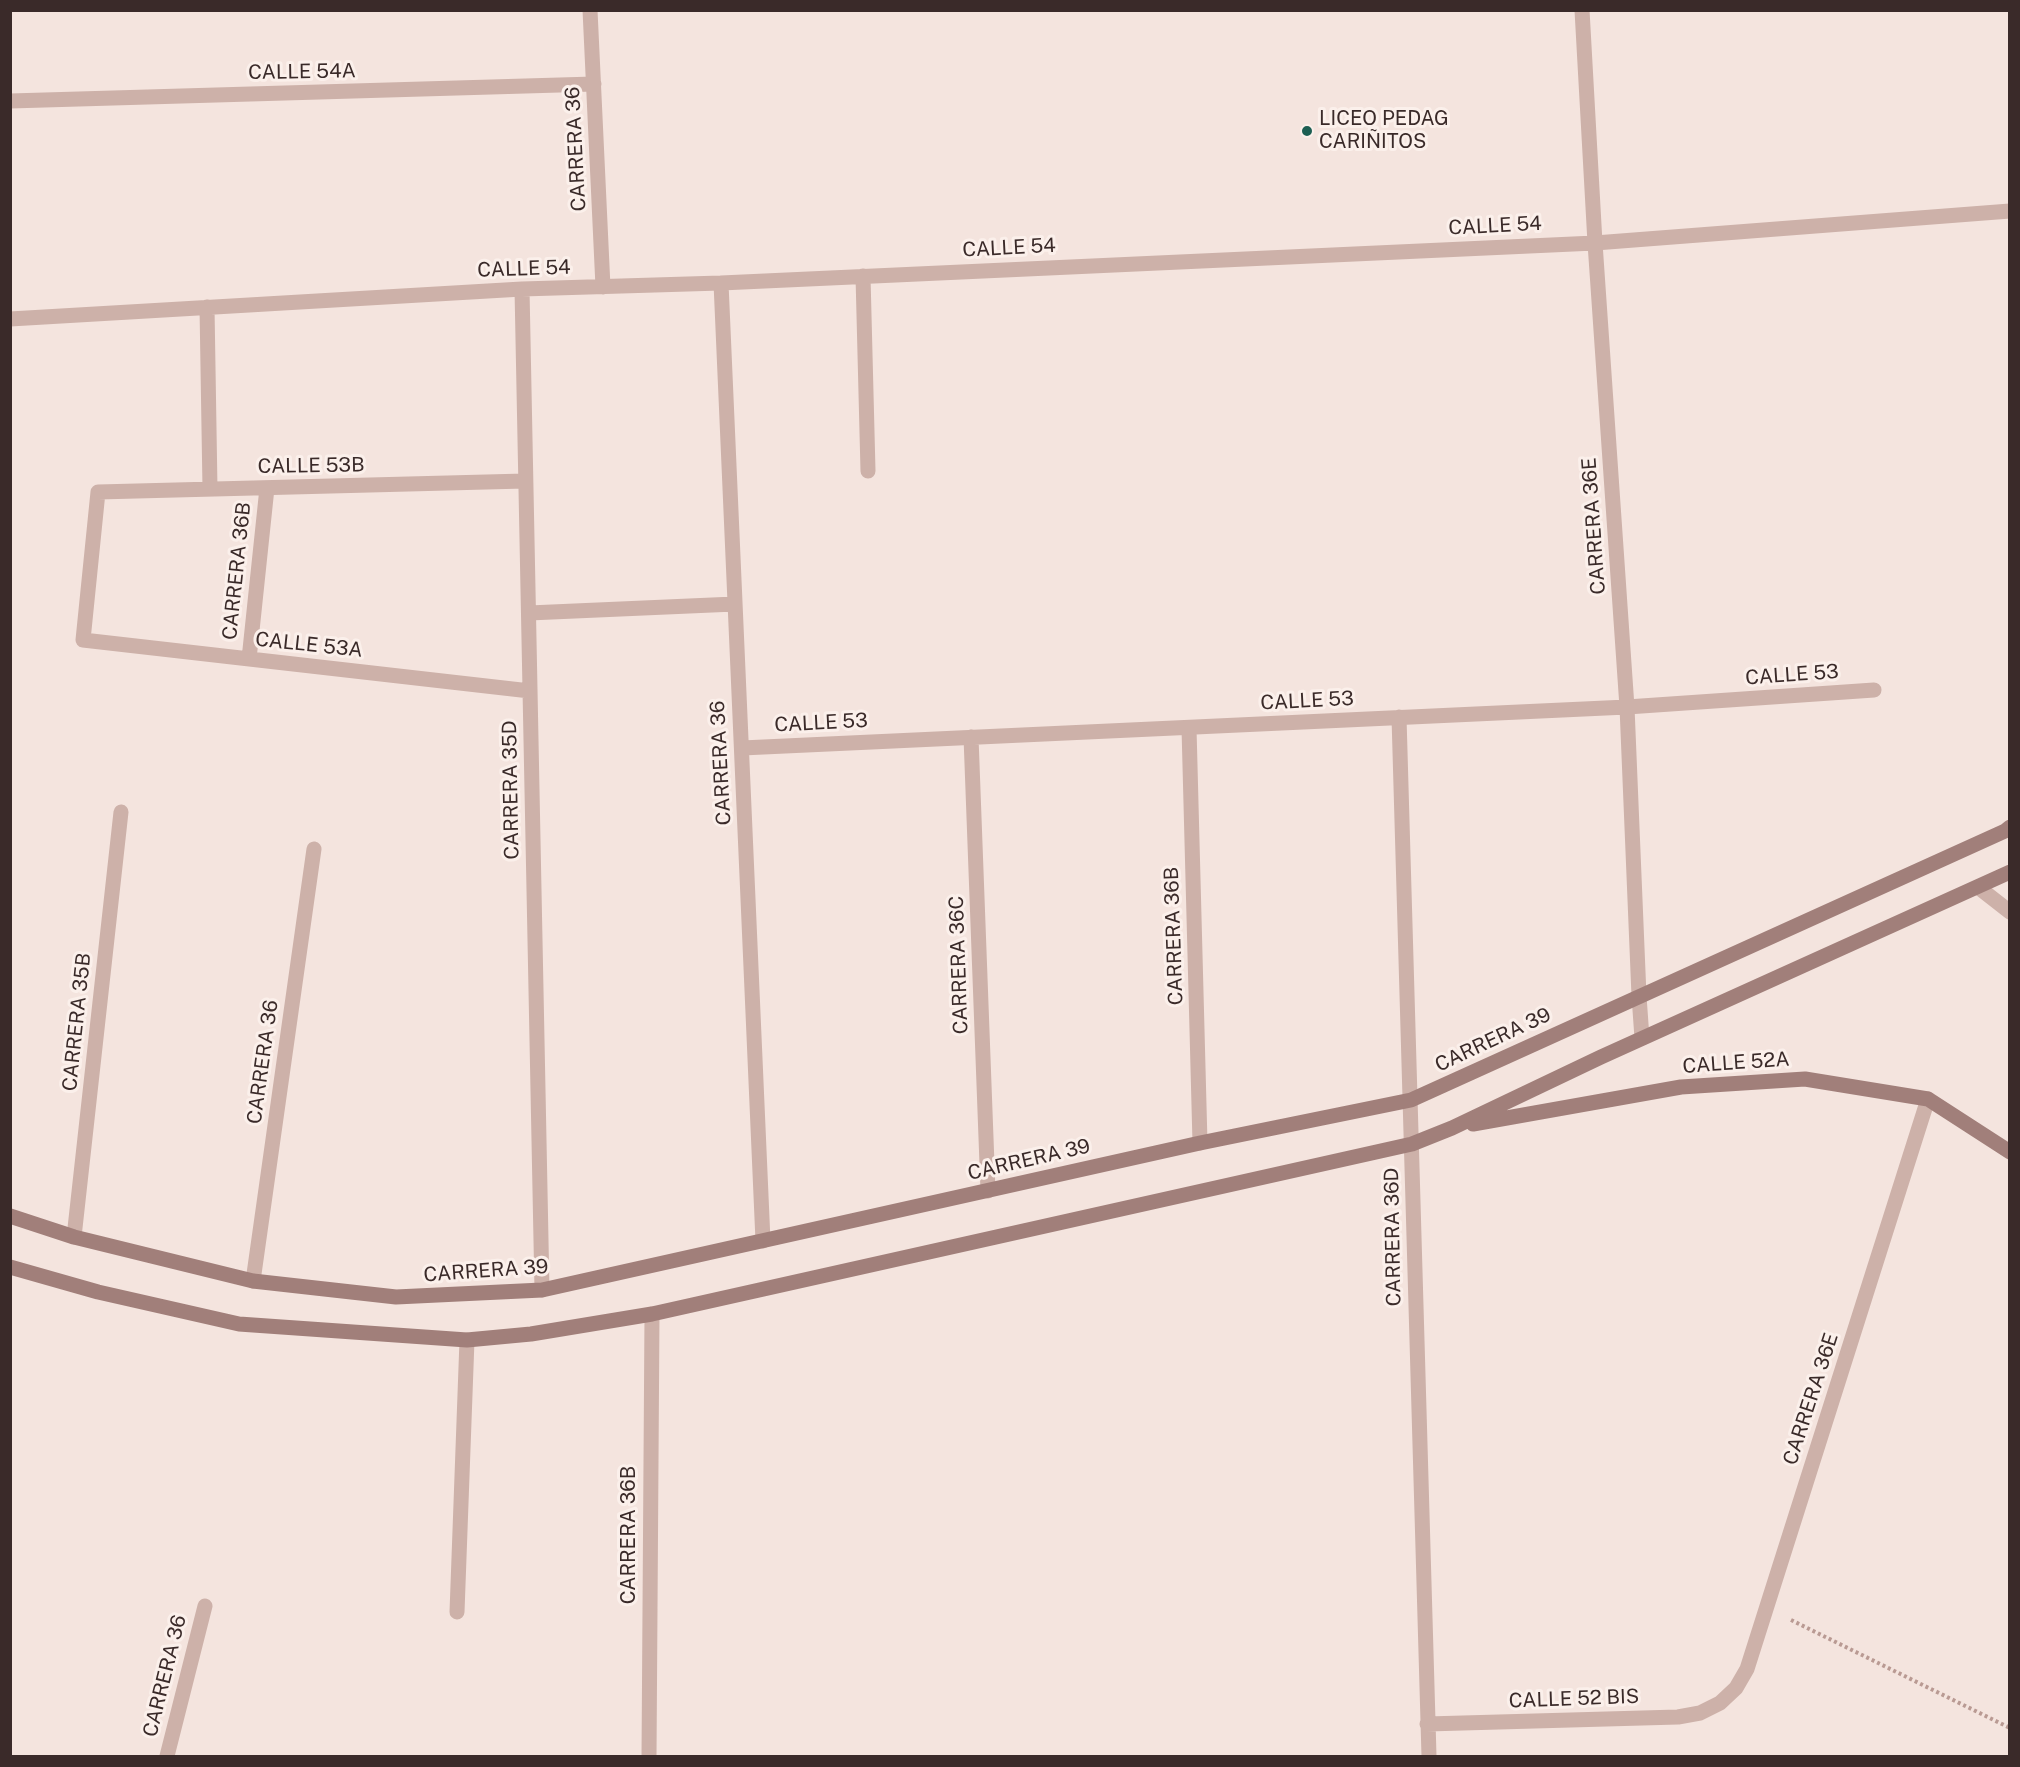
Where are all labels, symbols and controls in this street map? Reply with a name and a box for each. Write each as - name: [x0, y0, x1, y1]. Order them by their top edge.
- street label: CALLE 54A: [248, 59, 356, 85]
- street label: CARRERA 36: [561, 86, 591, 212]
- place label: LICEO PEDAG CARIÑITOS: [1319, 107, 1449, 154]
- marker: LICEO PEDAG CARIÑITOS: [1300, 124, 1314, 138]
- street label: CALLE 54: [1448, 212, 1542, 240]
- street label: CALLE 54: [962, 234, 1056, 262]
- street label: CALLE 54: [477, 255, 571, 283]
- street label: CALLE 53B: [257, 453, 365, 479]
- street label: CARRERA 36E: [1577, 457, 1611, 595]
- street label: CARRERA 36B: [218, 501, 256, 641]
- street label: CALLE 53A: [254, 627, 364, 663]
- street label: CALLE 53: [1745, 660, 1839, 690]
- street label: CALLE 53: [1260, 687, 1354, 715]
- street label: CARRERA 36: [706, 700, 736, 826]
- street label: CALLE 53: [774, 709, 868, 737]
- street label: CARRERA 35D: [498, 720, 524, 860]
- street label: CARRERA 36B: [1160, 866, 1188, 1006]
- street label: CARRERA 36C: [945, 895, 973, 1035]
- street label: CARRERA 35B: [58, 952, 96, 1092]
- street label: CARRERA 36: [242, 998, 284, 1126]
- street label: CARRERA 39: [1431, 1003, 1555, 1077]
- street label: CALLE 52A: [1682, 1047, 1790, 1079]
- street label: CARRERA 39: [965, 1134, 1093, 1186]
- street label: CARRERA 36D: [1380, 1167, 1406, 1307]
- street label: CARRERA 39: [423, 1255, 549, 1287]
- street label: CARRERA 36E: [1778, 1330, 1844, 1468]
- street label: CARRERA 36B: [617, 1466, 641, 1604]
- street label: CARRERA 36: [138, 1613, 192, 1739]
- street label: CALLE 52 BIS: [1508, 1685, 1640, 1713]

